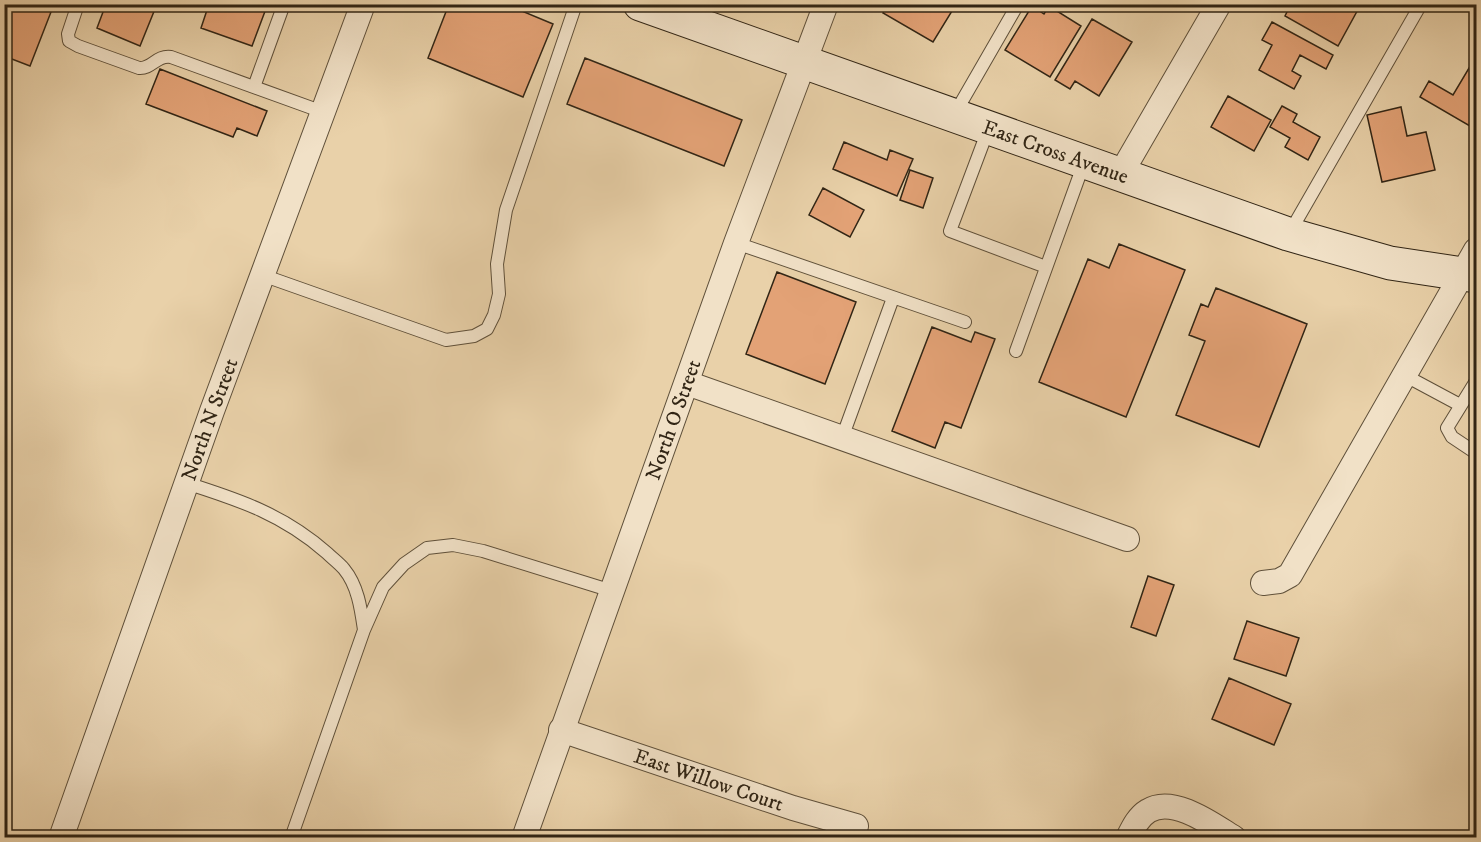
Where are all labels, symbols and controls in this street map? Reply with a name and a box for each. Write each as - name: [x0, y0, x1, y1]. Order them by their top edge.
- street label: East Cross Avenue: [979, 115, 1132, 190]
- street label: North N Street: [176, 355, 244, 485]
- street label: North O Street: [641, 356, 707, 484]
- street label: East Willow Court: [630, 743, 787, 818]

